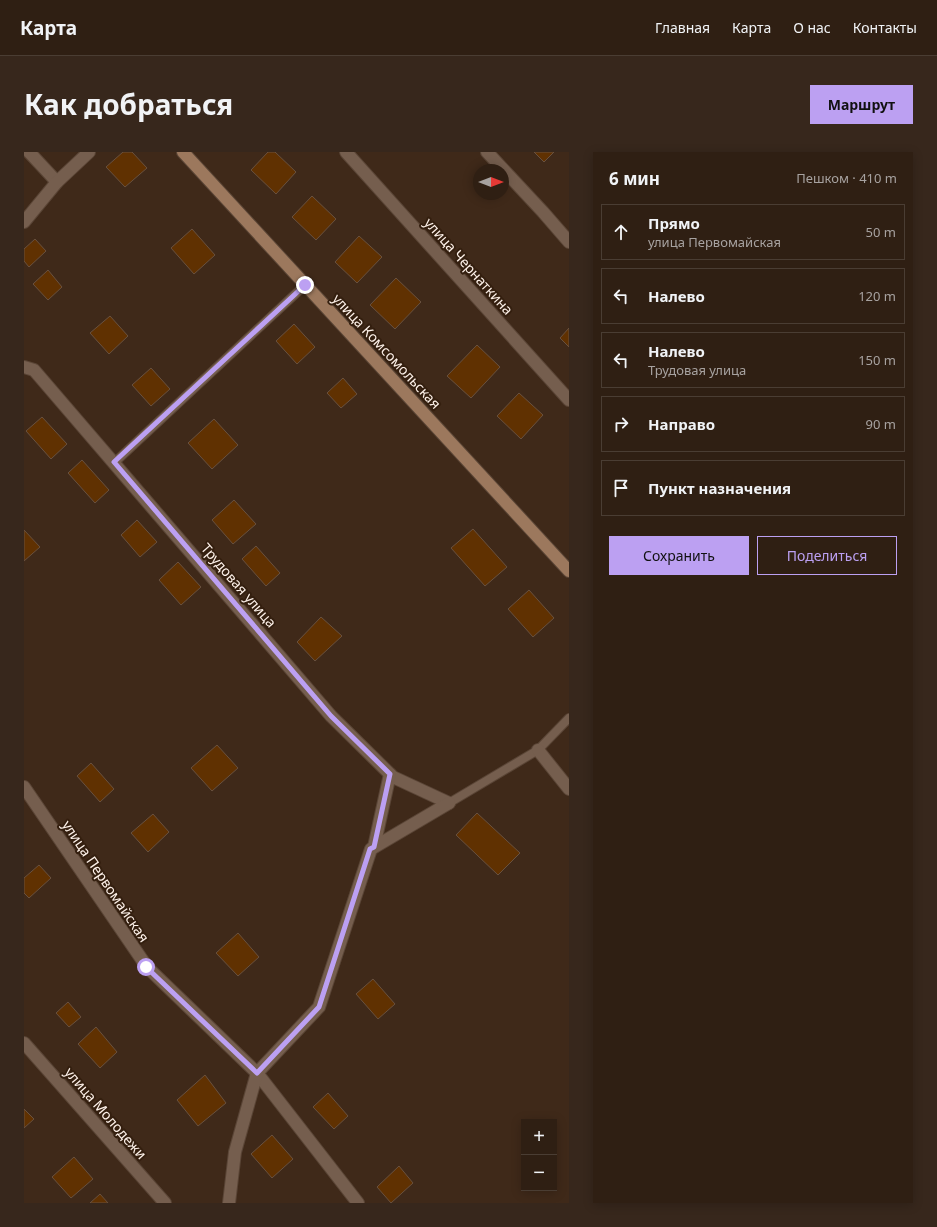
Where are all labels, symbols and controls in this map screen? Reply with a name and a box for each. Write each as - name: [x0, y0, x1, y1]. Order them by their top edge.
- text: Карта: [20, 15, 77, 41]
- text: Главная: [655, 18, 710, 37]
- text: Карта: [732, 18, 771, 37]
- text: О нас: [793, 18, 831, 37]
- text: Контакты: [853, 18, 917, 37]
- text: Как добраться: [24, 85, 233, 123]
- button: Маршрут: [810, 85, 913, 124]
- north arrow: [473, 164, 509, 200]
- text: 6 мин: [609, 167, 660, 190]
- text: Пешком · 410 m: [796, 169, 897, 187]
- street label: улица Чернаткина: [420, 213, 518, 319]
- text: Прямо: [648, 213, 700, 233]
- icon: ahead: [610, 221, 632, 243]
- text: 50 m: [866, 223, 896, 241]
- text: улица Первомайская: [648, 233, 781, 251]
- route end: [296, 276, 314, 294]
- icon: left: [610, 285, 632, 307]
- text: Налево: [648, 286, 705, 306]
- text: 120 m: [858, 287, 896, 305]
- street label: улица Комсомольская: [329, 289, 445, 413]
- text: Налево: [648, 341, 705, 361]
- icon: left: [610, 349, 632, 371]
- text: 150 m: [858, 351, 896, 369]
- text: Трудовая улица: [648, 361, 746, 379]
- icon: right: [610, 413, 632, 435]
- text: Направо: [648, 414, 715, 434]
- text: 90 m: [866, 415, 896, 433]
- icon: arrive: [610, 477, 632, 499]
- text: Пункт назначения: [648, 478, 791, 498]
- button: Сохранить: [609, 536, 749, 575]
- button: Поделиться: [757, 536, 897, 575]
- street label: Трудовая улица: [197, 539, 281, 631]
- street label: улица Первомайская: [58, 816, 154, 946]
- route start: [137, 958, 155, 976]
- street label: улица Молодежи: [61, 1063, 151, 1163]
- map controls: [521, 1119, 557, 1191]
- button: +: [521, 1119, 557, 1155]
- button: −: [521, 1155, 557, 1191]

